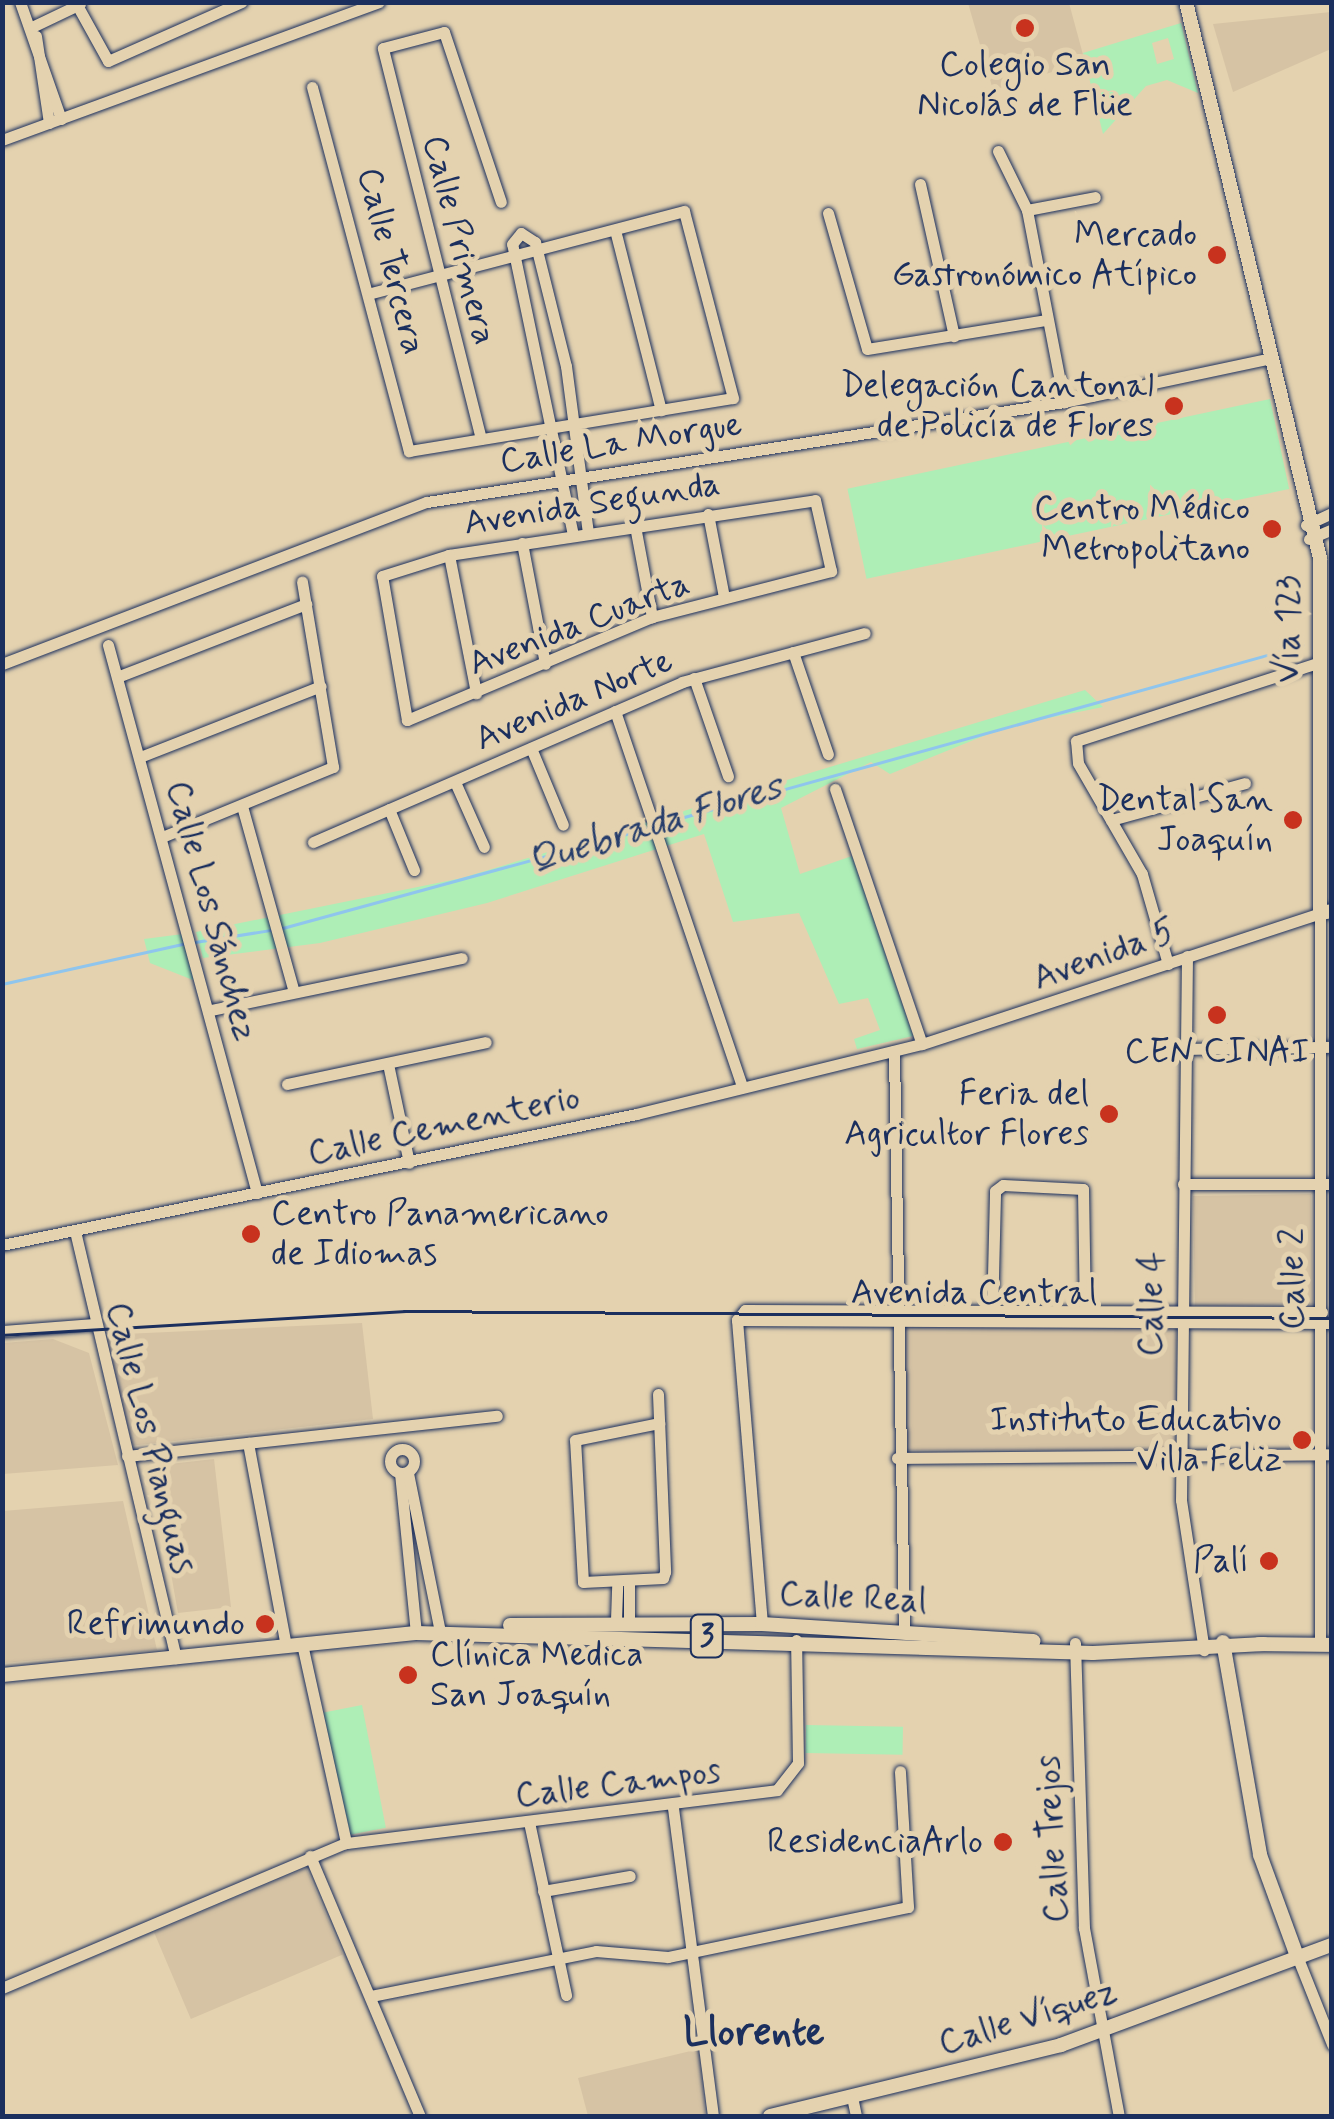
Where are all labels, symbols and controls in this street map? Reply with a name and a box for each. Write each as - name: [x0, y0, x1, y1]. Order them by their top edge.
- marker: Colegio San Nicolás de Flüe: [1014, 17, 1036, 39]
- place label: Colegio San Nicolás de Flüe: [919, 44, 1131, 126]
- street label: Calle Primera: [412, 130, 506, 350]
- street label: Calle Tercera: [347, 161, 435, 361]
- place label: Mercado Gastronómico Atípico: [892, 214, 1197, 296]
- marker: Mercado Gastronómico Atípico: [1206, 244, 1228, 266]
- place label: Delegación Cantonal de Policía de Flores: [847, 365, 1154, 447]
- marker: Delegación Cantonal de Policía de Flores: [1163, 395, 1185, 417]
- street label: Calle La Morgue: [499, 403, 743, 483]
- street label: Avenida Segunda: [462, 463, 722, 545]
- place label: Centro Médico Metropolitano: [1034, 488, 1250, 570]
- marker: Centro Médico Metropolitano: [1259, 516, 1285, 542]
- street label: Avenida Cuarta: [461, 562, 697, 686]
- street label: Vía 123: [1267, 575, 1311, 683]
- street label: Avenida Norte: [469, 639, 679, 761]
- water label: Quebrada Flores: [520, 764, 790, 886]
- street label: Calle Los Sánchez: [156, 776, 266, 1046]
- place label: Dental San Joaquín: [1106, 779, 1273, 861]
- marker: Dental San Joaquín: [1282, 809, 1304, 831]
- street label: Avenida 5: [1027, 910, 1181, 1000]
- marker: CEN CINAI: [1206, 1004, 1228, 1026]
- place label: CEN CINAI: [1128, 1031, 1306, 1073]
- place label: Feria del Agricultor Flores: [844, 1073, 1089, 1155]
- street label: Calle Cementerio: [305, 1077, 583, 1175]
- marker: Feria del Agricultor Flores: [1098, 1103, 1120, 1125]
- place label: Centro Panamericano de Idiomas: [271, 1193, 609, 1275]
- marker: Centro Panamericano de Idiomas: [240, 1223, 262, 1245]
- street label: Calle 2: [1272, 1228, 1314, 1330]
- street label: Calle 4: [1130, 1251, 1174, 1357]
- street label: Avenida Central: [852, 1272, 1096, 1314]
- street label: Calle Los Pianguas: [96, 1296, 204, 1580]
- place label: Instituto Educativo Villa Feliz: [998, 1399, 1282, 1481]
- marker: Instituto Educativo Villa Feliz: [1291, 1429, 1313, 1451]
- place label: Palí: [1193, 1540, 1249, 1582]
- marker: Palí: [1258, 1550, 1280, 1572]
- street label: Calle Real: [778, 1573, 928, 1623]
- place label: Refrimundo: [67, 1603, 245, 1645]
- road number: 3: [690, 1609, 724, 1663]
- marker: Refrimundo: [254, 1613, 276, 1635]
- place label: Clínica Medica San Joaquín: [430, 1634, 650, 1716]
- marker: Clínica Medica San Joaquín: [395, 1662, 421, 1688]
- street label: Calle Campos: [514, 1751, 722, 1817]
- street label: Calle Trejos: [1028, 1753, 1078, 1925]
- place label: ResidenciaArlo: [767, 1821, 983, 1863]
- marker: ResidenciaArlo: [992, 1831, 1014, 1853]
- street label: Calle Víquez: [934, 1971, 1122, 2065]
- district label: Llorente: [683, 2009, 825, 2057]

